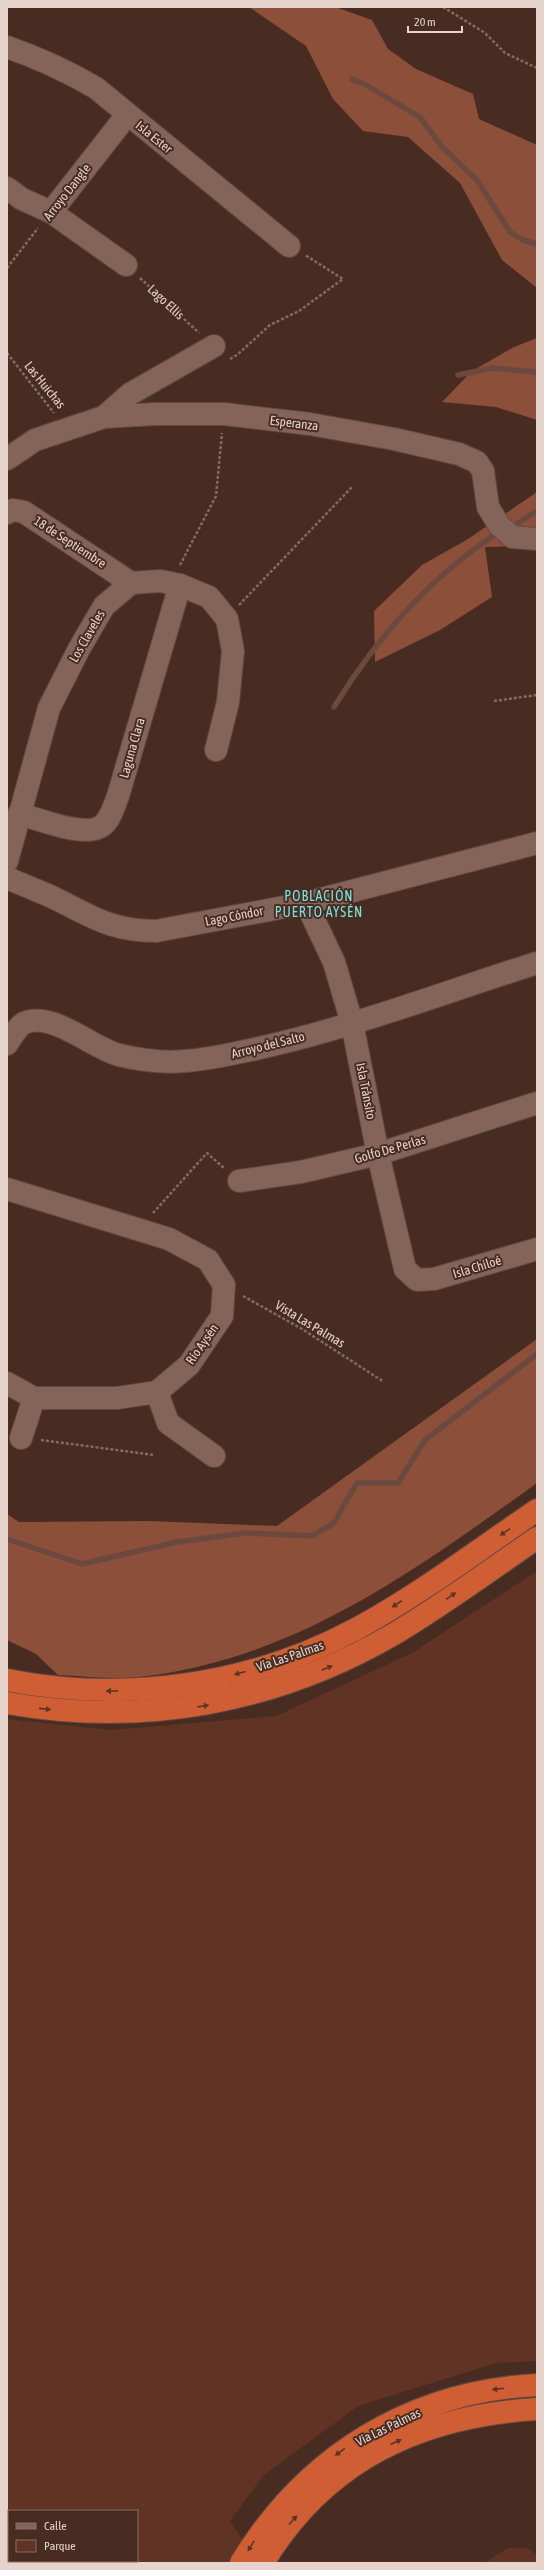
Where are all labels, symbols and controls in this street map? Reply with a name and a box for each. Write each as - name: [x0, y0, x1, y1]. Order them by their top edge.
- scale bar: [408, 8, 462, 34]
- text: 20 m: [414, 15, 436, 29]
- street label: Isla Ester: [133, 118, 175, 156]
- street label: Arroyo Dangle: [40, 161, 94, 223]
- street label: Lago Ellis: [145, 281, 188, 323]
- street label: Las Huichas: [22, 359, 69, 412]
- street label: Esperanza: [269, 413, 319, 433]
- street label: 18 de Septiembre: [31, 513, 109, 571]
- street label: Los Claveles: [66, 607, 108, 665]
- street label: Laguna Clara: [116, 716, 148, 780]
- district label: POBLACIÓN PUERTO AYSÉN: [275, 888, 363, 920]
- street label: Lago Cóndor: [204, 903, 264, 929]
- street label: Arroyo del Salto: [230, 1029, 306, 1061]
- street label: Isla Tránsito: [353, 1061, 379, 1121]
- street label: Golfo De Perlas: [353, 1132, 428, 1166]
- street label: Isla Chiloé: [451, 1253, 503, 1281]
- street label: Vista Las Palmas: [272, 1297, 348, 1351]
- street label: Río Aysén: [183, 1321, 221, 1367]
- one-way arrow: [500, 1528, 510, 1536]
- one-way arrow: [446, 1592, 456, 1600]
- one-way arrow: [391, 1601, 403, 1608]
- street label: Vía Las Palmas: [254, 1637, 326, 1675]
- one-way arrow: [321, 1665, 332, 1671]
- one-way arrow: [234, 1670, 246, 1676]
- one-way arrow: [105, 1688, 118, 1694]
- one-way arrow: [197, 1702, 209, 1708]
- one-way arrow: [39, 1706, 52, 1713]
- one-way arrow: [492, 2386, 504, 2393]
- street label: Vía Las Palmas: [353, 2405, 423, 2449]
- one-way arrow: [390, 2439, 402, 2445]
- one-way arrow: [335, 2448, 345, 2456]
- legend: [8, 2510, 138, 2562]
- one-way arrow: [289, 2515, 298, 2525]
- text: Calle: [44, 2519, 67, 2533]
- text: Parque: [44, 2539, 76, 2553]
- one-way arrow: [248, 2540, 255, 2552]

